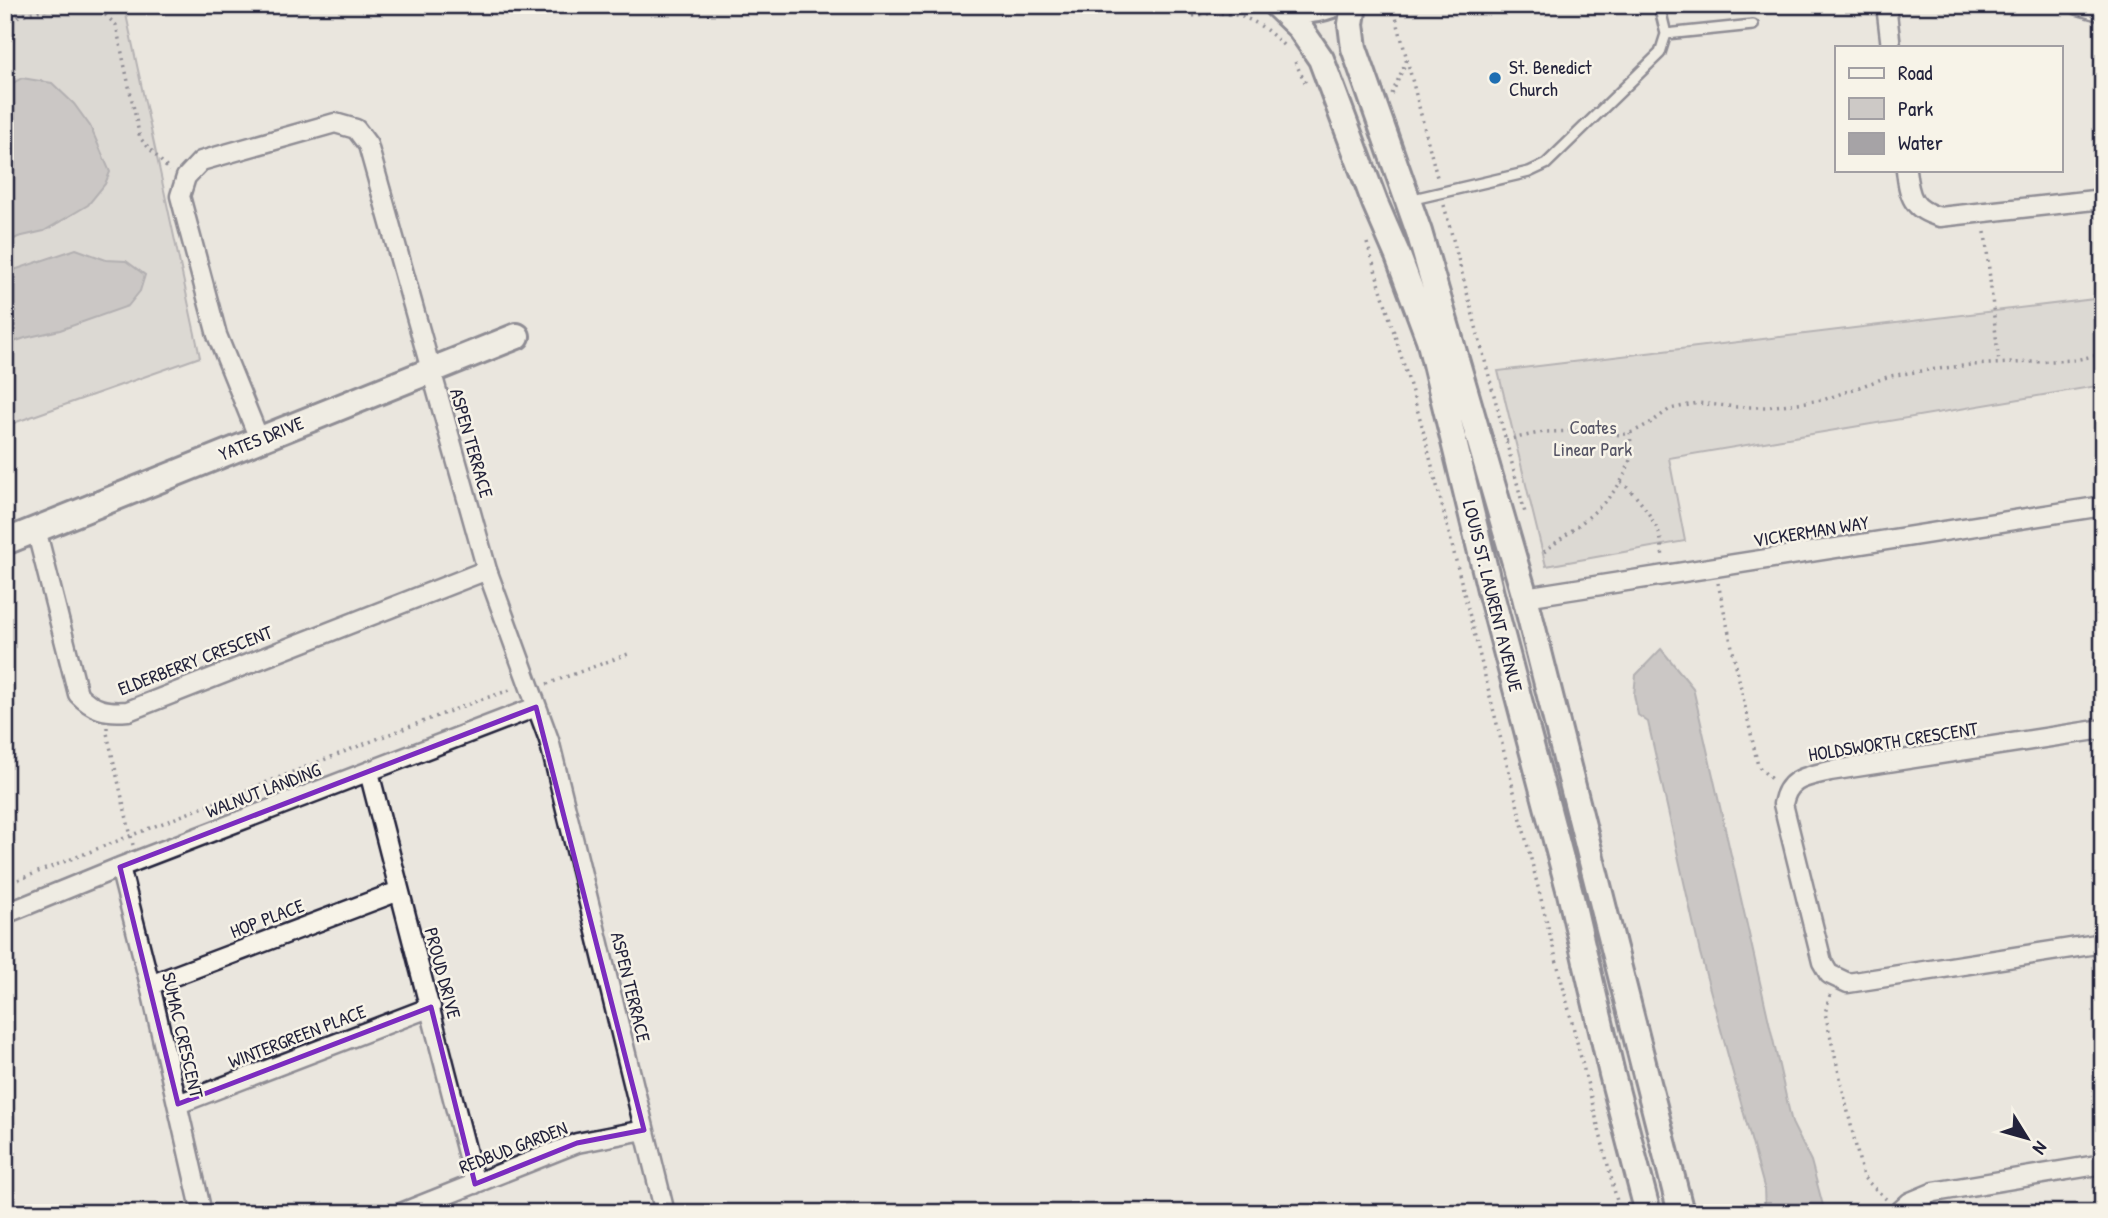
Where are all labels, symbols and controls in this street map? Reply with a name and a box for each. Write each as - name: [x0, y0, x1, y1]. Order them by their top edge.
- legend: [1835, 46, 2062, 172]
- place label: St. Benedict Church: [1509, 54, 1592, 102]
- text: Road: [1898, 58, 1932, 87]
- marker: St. Benedict Church: [1487, 70, 1503, 86]
- text: Park: [1898, 94, 1933, 123]
- text: Water: [1898, 128, 1943, 157]
- street label: ASPEN TERRACE: [444, 385, 500, 501]
- street label: YATES DRIVE: [215, 409, 308, 467]
- park label: Coates Linear Park: [1554, 414, 1632, 462]
- street label: LOUIS ST. LAURENT AVENUE: [1457, 498, 1529, 695]
- street label: VICKERMAN WAY: [1751, 509, 1871, 553]
- street label: ELDERBERRY CRESCENT: [114, 618, 277, 701]
- street label: HOLDSWORTH CRESCENT: [1806, 715, 1981, 767]
- street label: WALNUT LANDING: [202, 756, 324, 824]
- street label: HOP PLACE: [226, 892, 308, 944]
- street label: PROUD DRIVE: [418, 925, 468, 1022]
- street label: ASPEN TERRACE: [605, 929, 657, 1045]
- street label: SUMAC CRESCENT: [156, 969, 210, 1102]
- street label: WINTERGREEN PLACE: [224, 998, 370, 1074]
- north arrow: [1993, 1102, 2062, 1172]
- street label: REDBUD GARDEN: [455, 1114, 571, 1180]
- text: N: [2027, 1136, 2054, 1160]

